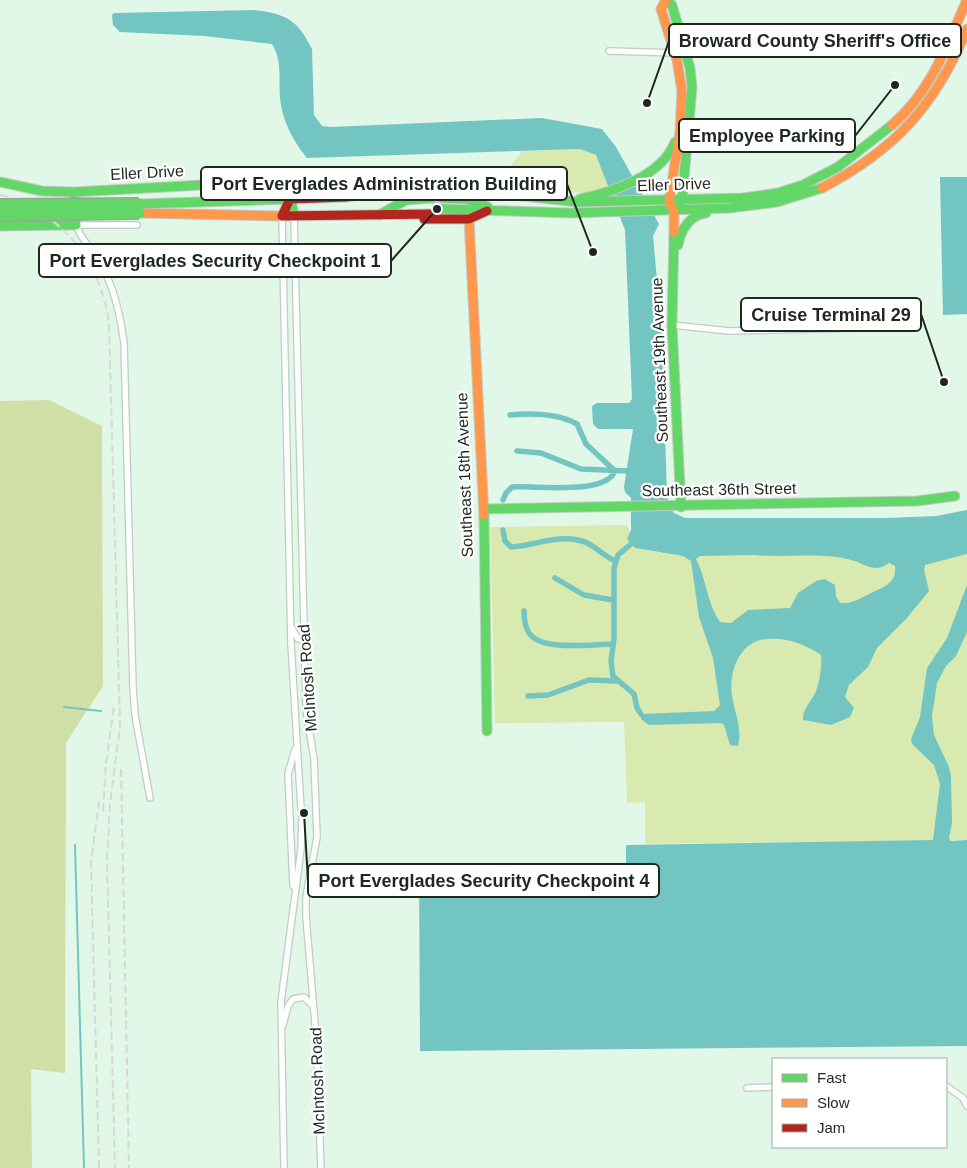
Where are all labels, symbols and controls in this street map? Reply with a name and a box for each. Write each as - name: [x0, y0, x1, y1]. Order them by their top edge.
- callout: Broward County Sheriff's Office: [669, 24, 961, 57]
- text: Broward County Sheriff's Office: [679, 31, 951, 51]
- callout: Employee Parking: [679, 119, 855, 152]
- text: Employee Parking: [689, 126, 845, 146]
- street label: Eller Drive: [110, 162, 184, 183]
- callout: Port Everglades Administration Building: [201, 167, 567, 200]
- text: Port Everglades Administration Building: [211, 174, 557, 194]
- street label: Eller Drive: [637, 175, 711, 194]
- callout: Port Everglades Security Checkpoint 1: [39, 244, 391, 277]
- text: Port Everglades Security Checkpoint 1: [49, 251, 381, 271]
- street label: Southeast 19th Avenue: [648, 277, 671, 443]
- callout: Cruise Terminal 29: [741, 298, 921, 331]
- text: Cruise Terminal 29: [751, 305, 911, 325]
- street label: Southeast 18th Avenue: [453, 392, 476, 558]
- street label: Southeast 36th Street: [641, 480, 797, 499]
- street label: McIntosh Road: [295, 624, 320, 732]
- callout: Port Everglades Security Checkpoint 4: [308, 864, 659, 897]
- text: Port Everglades Security Checkpoint 4: [318, 871, 650, 891]
- street label: McIntosh Road: [307, 1027, 328, 1135]
- legend: [772, 1058, 947, 1148]
- text: Fast: [817, 1069, 847, 1086]
- text: Slow: [817, 1094, 850, 1111]
- text: Jam: [817, 1119, 845, 1136]

